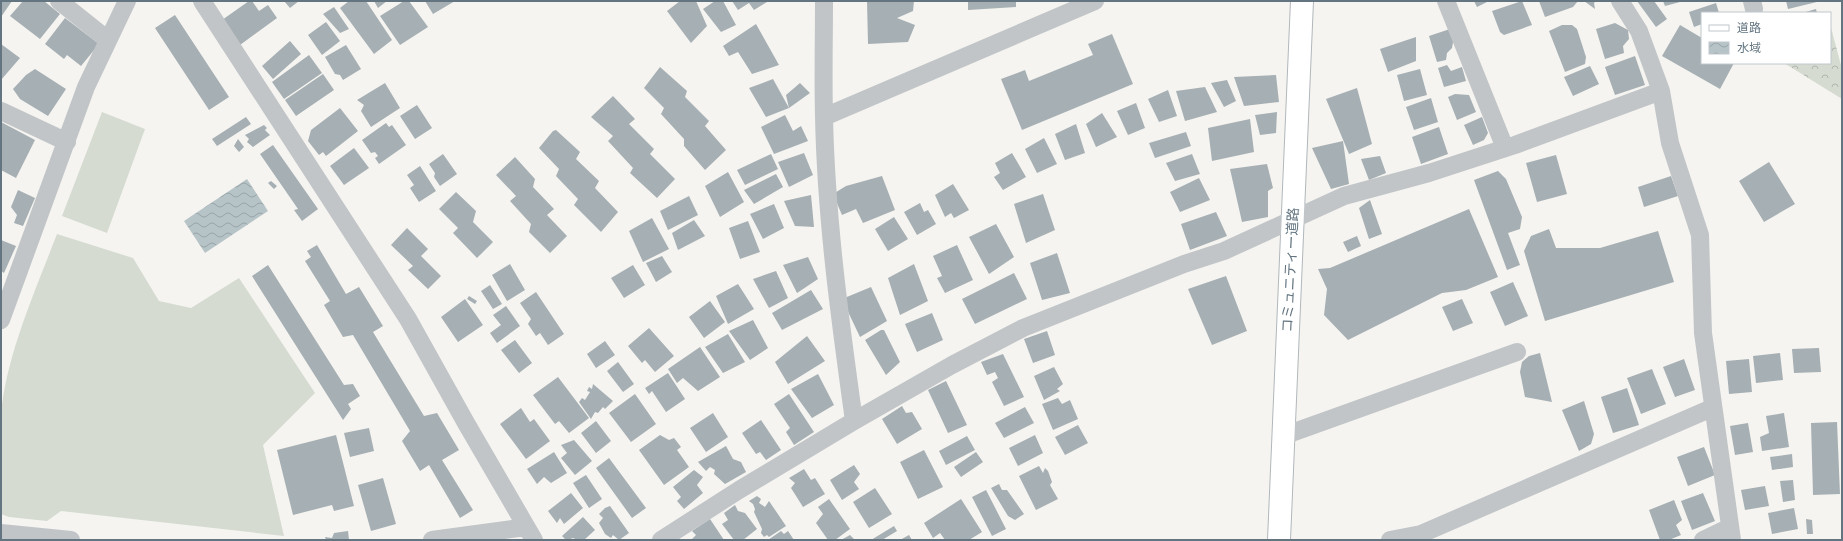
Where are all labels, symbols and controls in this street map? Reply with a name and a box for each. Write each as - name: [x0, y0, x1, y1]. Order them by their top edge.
- legend: [1701, 12, 1831, 64]
- text: 道路: [1737, 21, 1761, 35]
- text: 水域: [1737, 41, 1761, 55]
- street label: コミュニティー道路: [1279, 207, 1301, 333]

